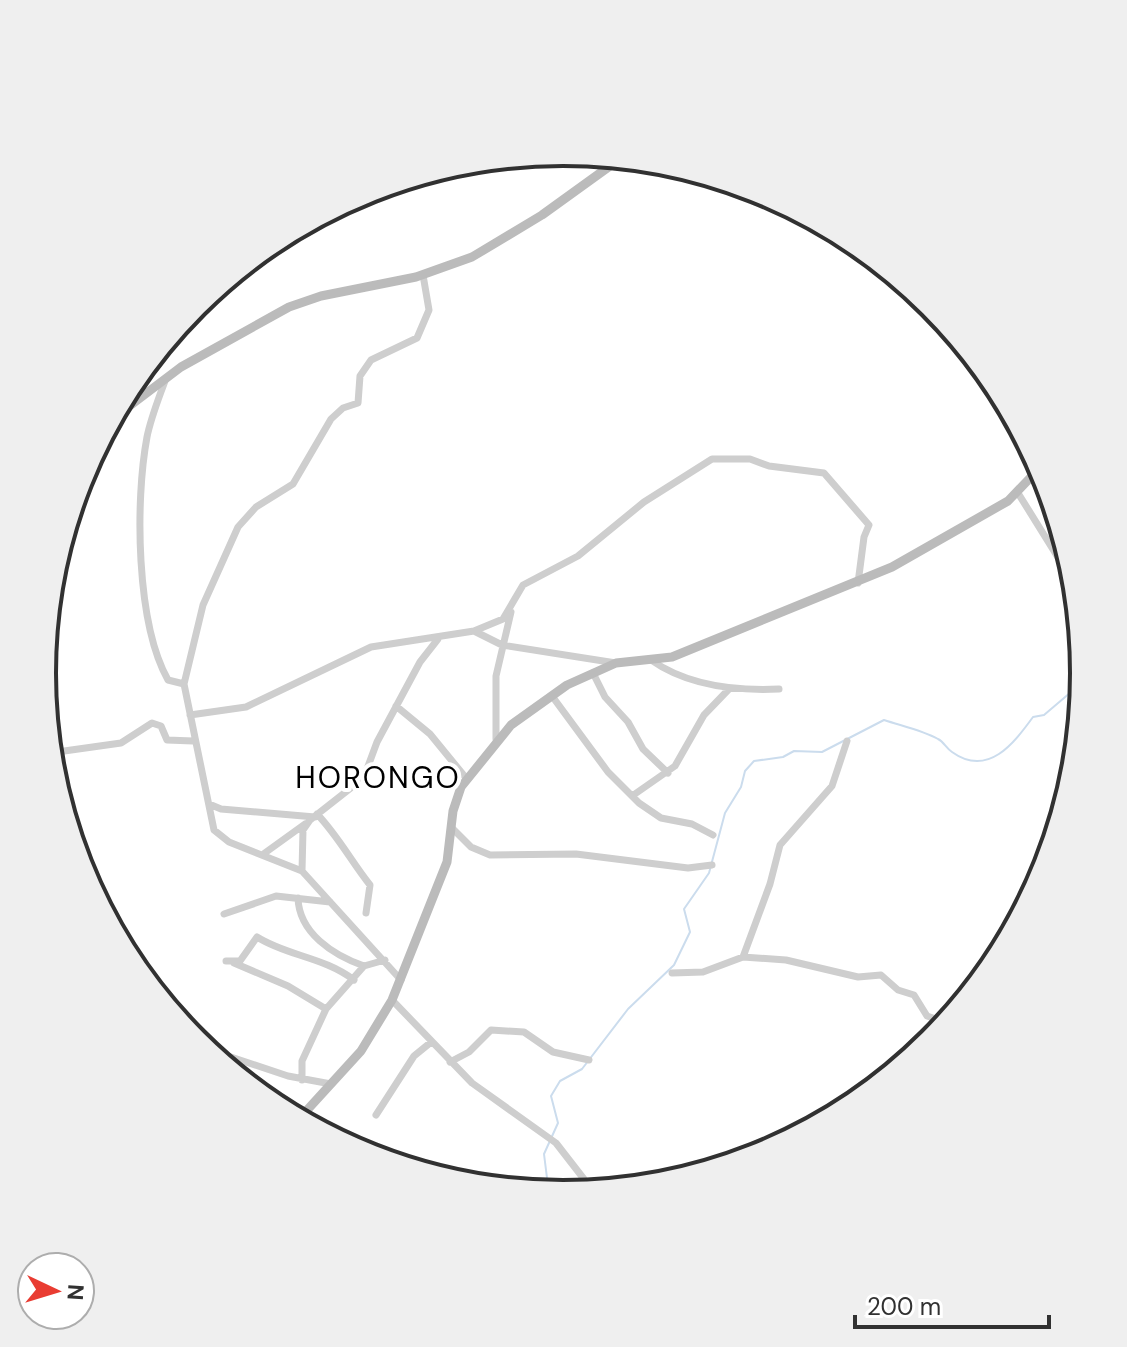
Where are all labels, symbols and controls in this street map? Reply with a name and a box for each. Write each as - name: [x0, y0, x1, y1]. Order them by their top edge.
- district label: HORONGO: [295, 758, 461, 797]
- north arrow: [16, 1251, 96, 1331]
- scale bar: [855, 1279, 1049, 1329]
- text: N: [60, 1283, 90, 1301]
- text: 200 m: [867, 1291, 941, 1322]

